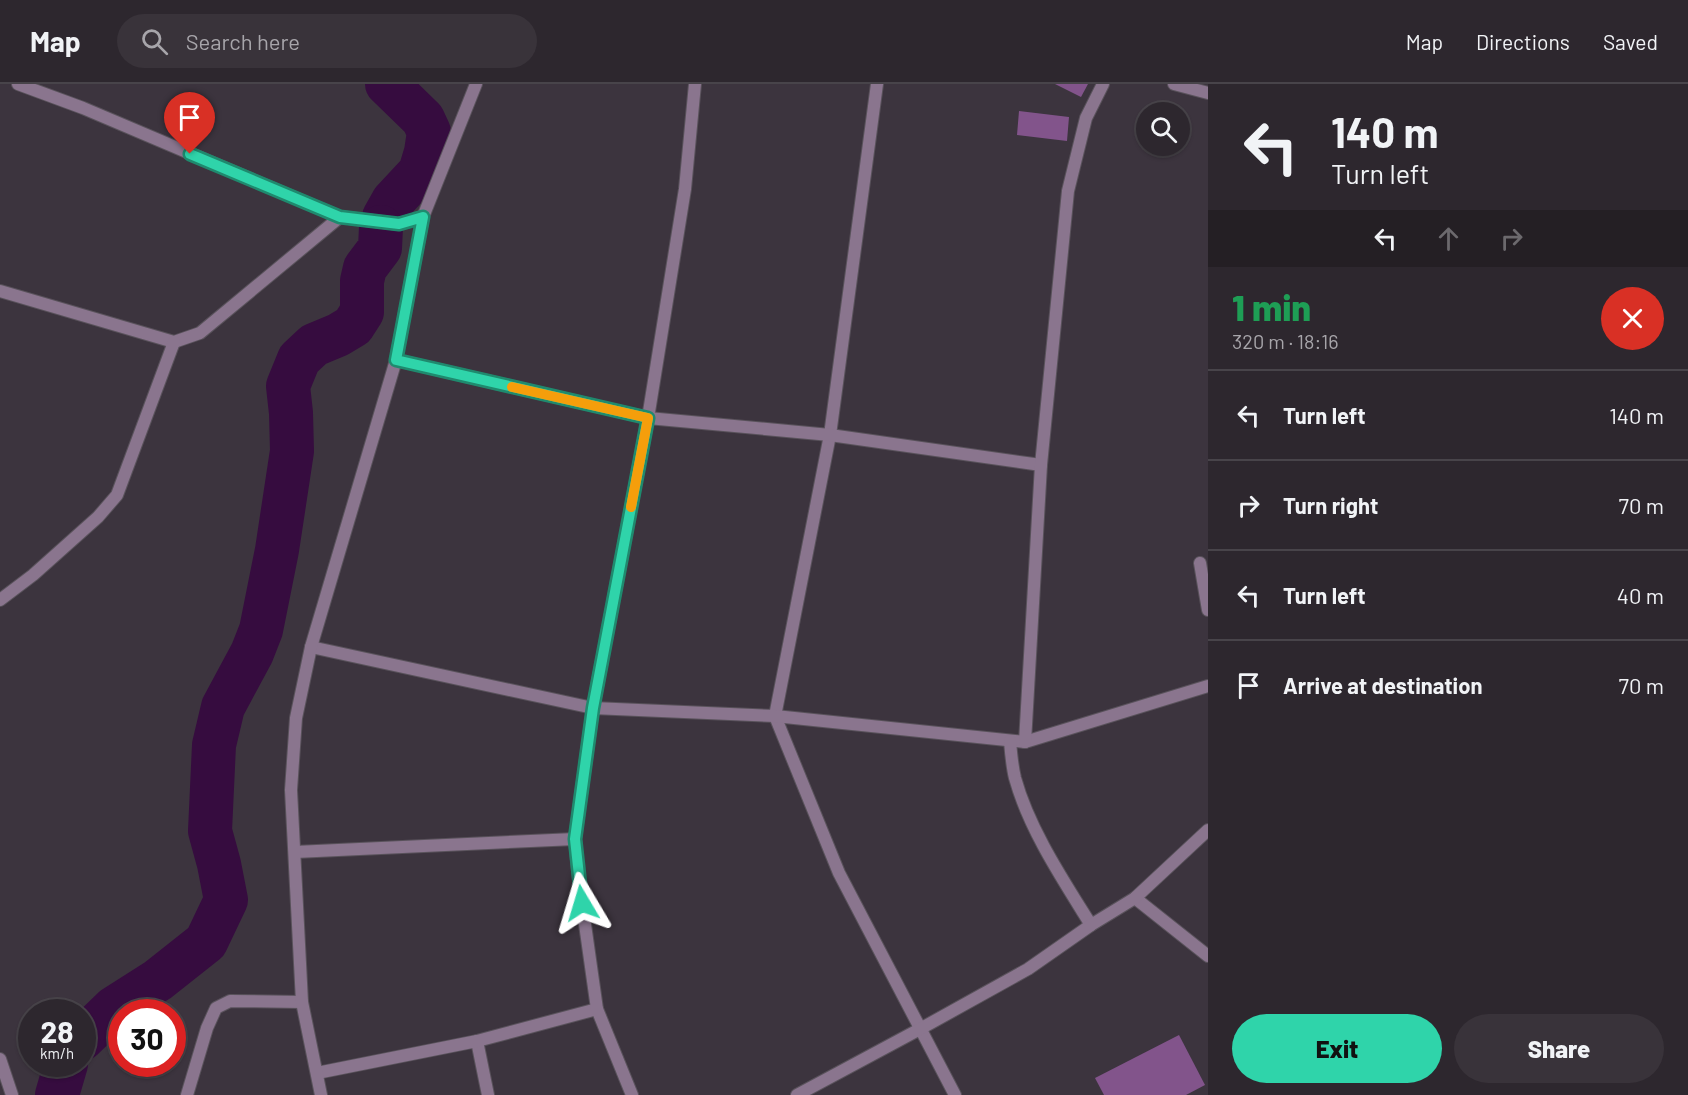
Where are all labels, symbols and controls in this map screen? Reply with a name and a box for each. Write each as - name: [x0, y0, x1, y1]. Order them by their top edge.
- search box: [117, 14, 537, 68]
- text: Map: [30, 24, 81, 58]
- icon: search: [138, 25, 171, 58]
- text: Search here: [186, 28, 300, 54]
- text: Map: [1406, 29, 1443, 54]
- text: Directions: [1476, 29, 1570, 54]
- text: Saved: [1603, 29, 1658, 54]
- pin: [164, 92, 215, 154]
- icon: arrive: [173, 101, 206, 134]
- map controls: [1136, 102, 1190, 156]
- button: search: [1136, 102, 1190, 156]
- text: 140 m: [1331, 106, 1439, 156]
- icon: left: [1232, 108, 1310, 186]
- text: Turn left: [1331, 157, 1429, 189]
- icon: left: [1369, 222, 1402, 255]
- icon: ahead: [1432, 222, 1465, 255]
- icon: right: [1495, 222, 1528, 255]
- text: 1 min: [1232, 285, 1311, 328]
- button: close: [1601, 287, 1664, 350]
- text: 320 m · 18:16: [1232, 329, 1339, 353]
- icon: left: [1232, 399, 1265, 432]
- text: Turn left: [1283, 402, 1366, 428]
- text: 140 m: [1609, 402, 1664, 428]
- icon: right: [1232, 489, 1265, 522]
- text: Turn right: [1283, 492, 1378, 518]
- text: 70 m: [1619, 492, 1664, 518]
- icon: left: [1232, 579, 1265, 612]
- text: Turn left: [1283, 582, 1366, 608]
- text: 40 m: [1617, 582, 1664, 608]
- icon: arrive: [1232, 669, 1265, 702]
- text: Arrive at destination: [1283, 672, 1482, 698]
- text: 70 m: [1619, 672, 1664, 698]
- position arrow: [550, 871, 614, 935]
- speed limit sign: 30: [108, 999, 186, 1077]
- text: 28: [40, 1013, 74, 1049]
- button: Exit: [1232, 1014, 1442, 1083]
- button: Share: [1454, 1014, 1664, 1083]
- text: km/h: [40, 1044, 74, 1062]

